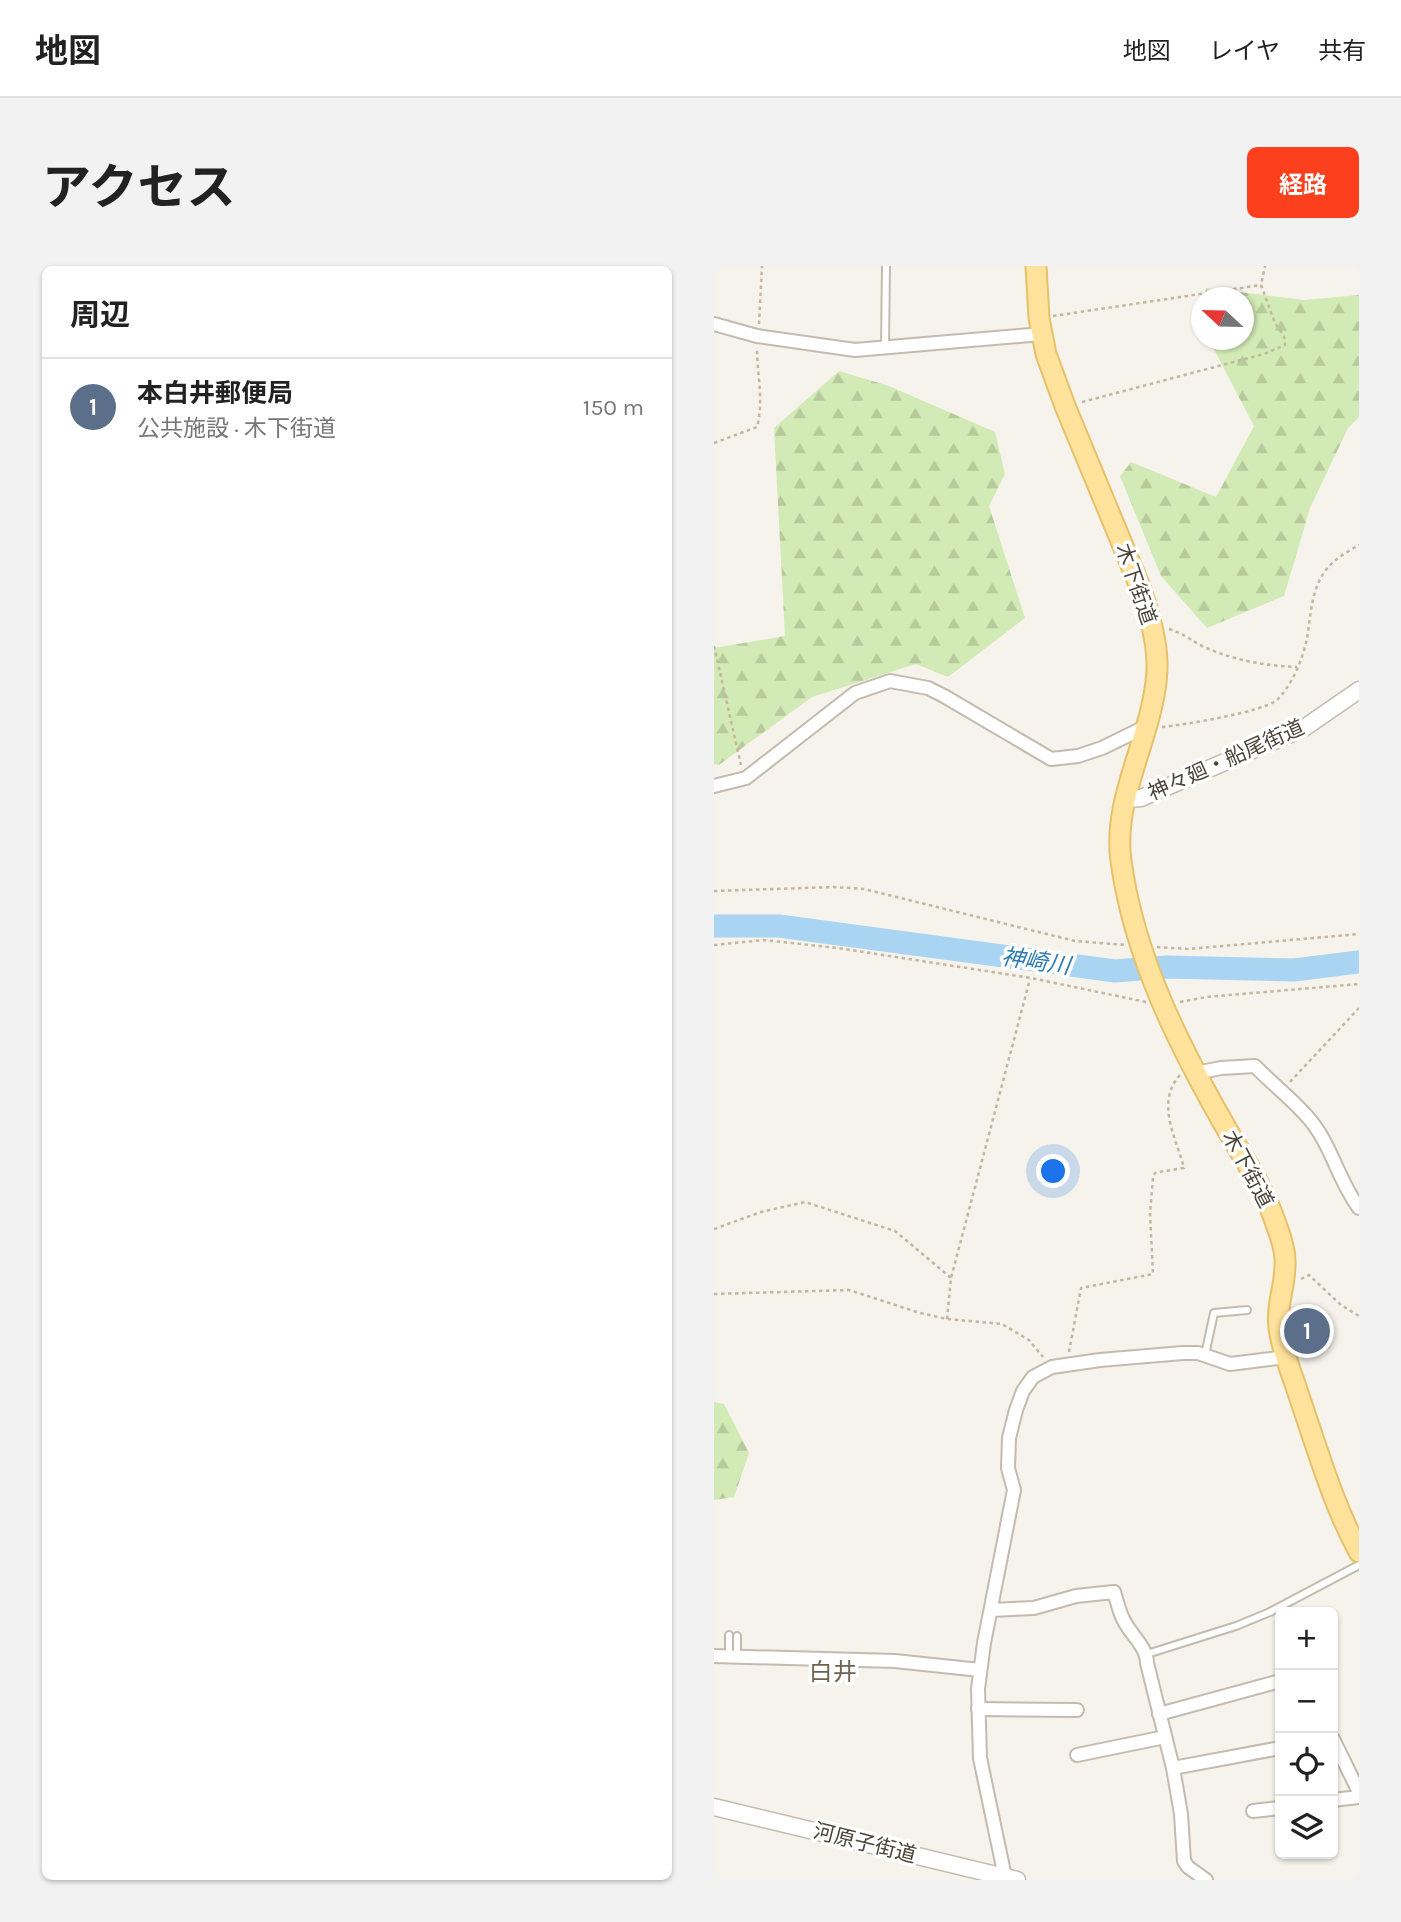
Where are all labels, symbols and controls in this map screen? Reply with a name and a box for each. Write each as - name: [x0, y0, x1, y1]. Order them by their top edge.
- text: 地図: [35, 32, 101, 70]
- text: 地図: [1123, 37, 1171, 65]
- text: レイヤ: [1209, 37, 1280, 65]
- text: 共有: [1318, 37, 1366, 65]
- button: 経路: [1247, 147, 1359, 218]
- text: アクセス: [42, 159, 236, 216]
- north arrow: [1191, 287, 1254, 350]
- text: 周辺: [70, 297, 130, 333]
- text: 本白井郵便局: [137, 378, 293, 409]
- text: 1: [89, 394, 97, 421]
- text: 150 m: [583, 394, 644, 421]
- text: 公共施設 · 木下街道: [137, 415, 336, 442]
- street label: 木下街道: [1111, 540, 1161, 628]
- street label: 神々廻・船尾街道: [1144, 715, 1308, 805]
- water label: 神崎川: [1000, 943, 1075, 980]
- street label: 木下街道: [1218, 1126, 1278, 1212]
- your location: [1036, 1154, 1070, 1188]
- pin: 1: [1284, 1305, 1330, 1357]
- map controls: [1275, 1607, 1338, 1859]
- button: +: [1275, 1607, 1338, 1670]
- district label: 白井: [809, 1658, 857, 1686]
- button: −: [1275, 1670, 1338, 1733]
- button: locate: [1275, 1733, 1338, 1796]
- button: layers: [1275, 1796, 1338, 1859]
- street label: 河原子街道: [811, 1819, 919, 1867]

